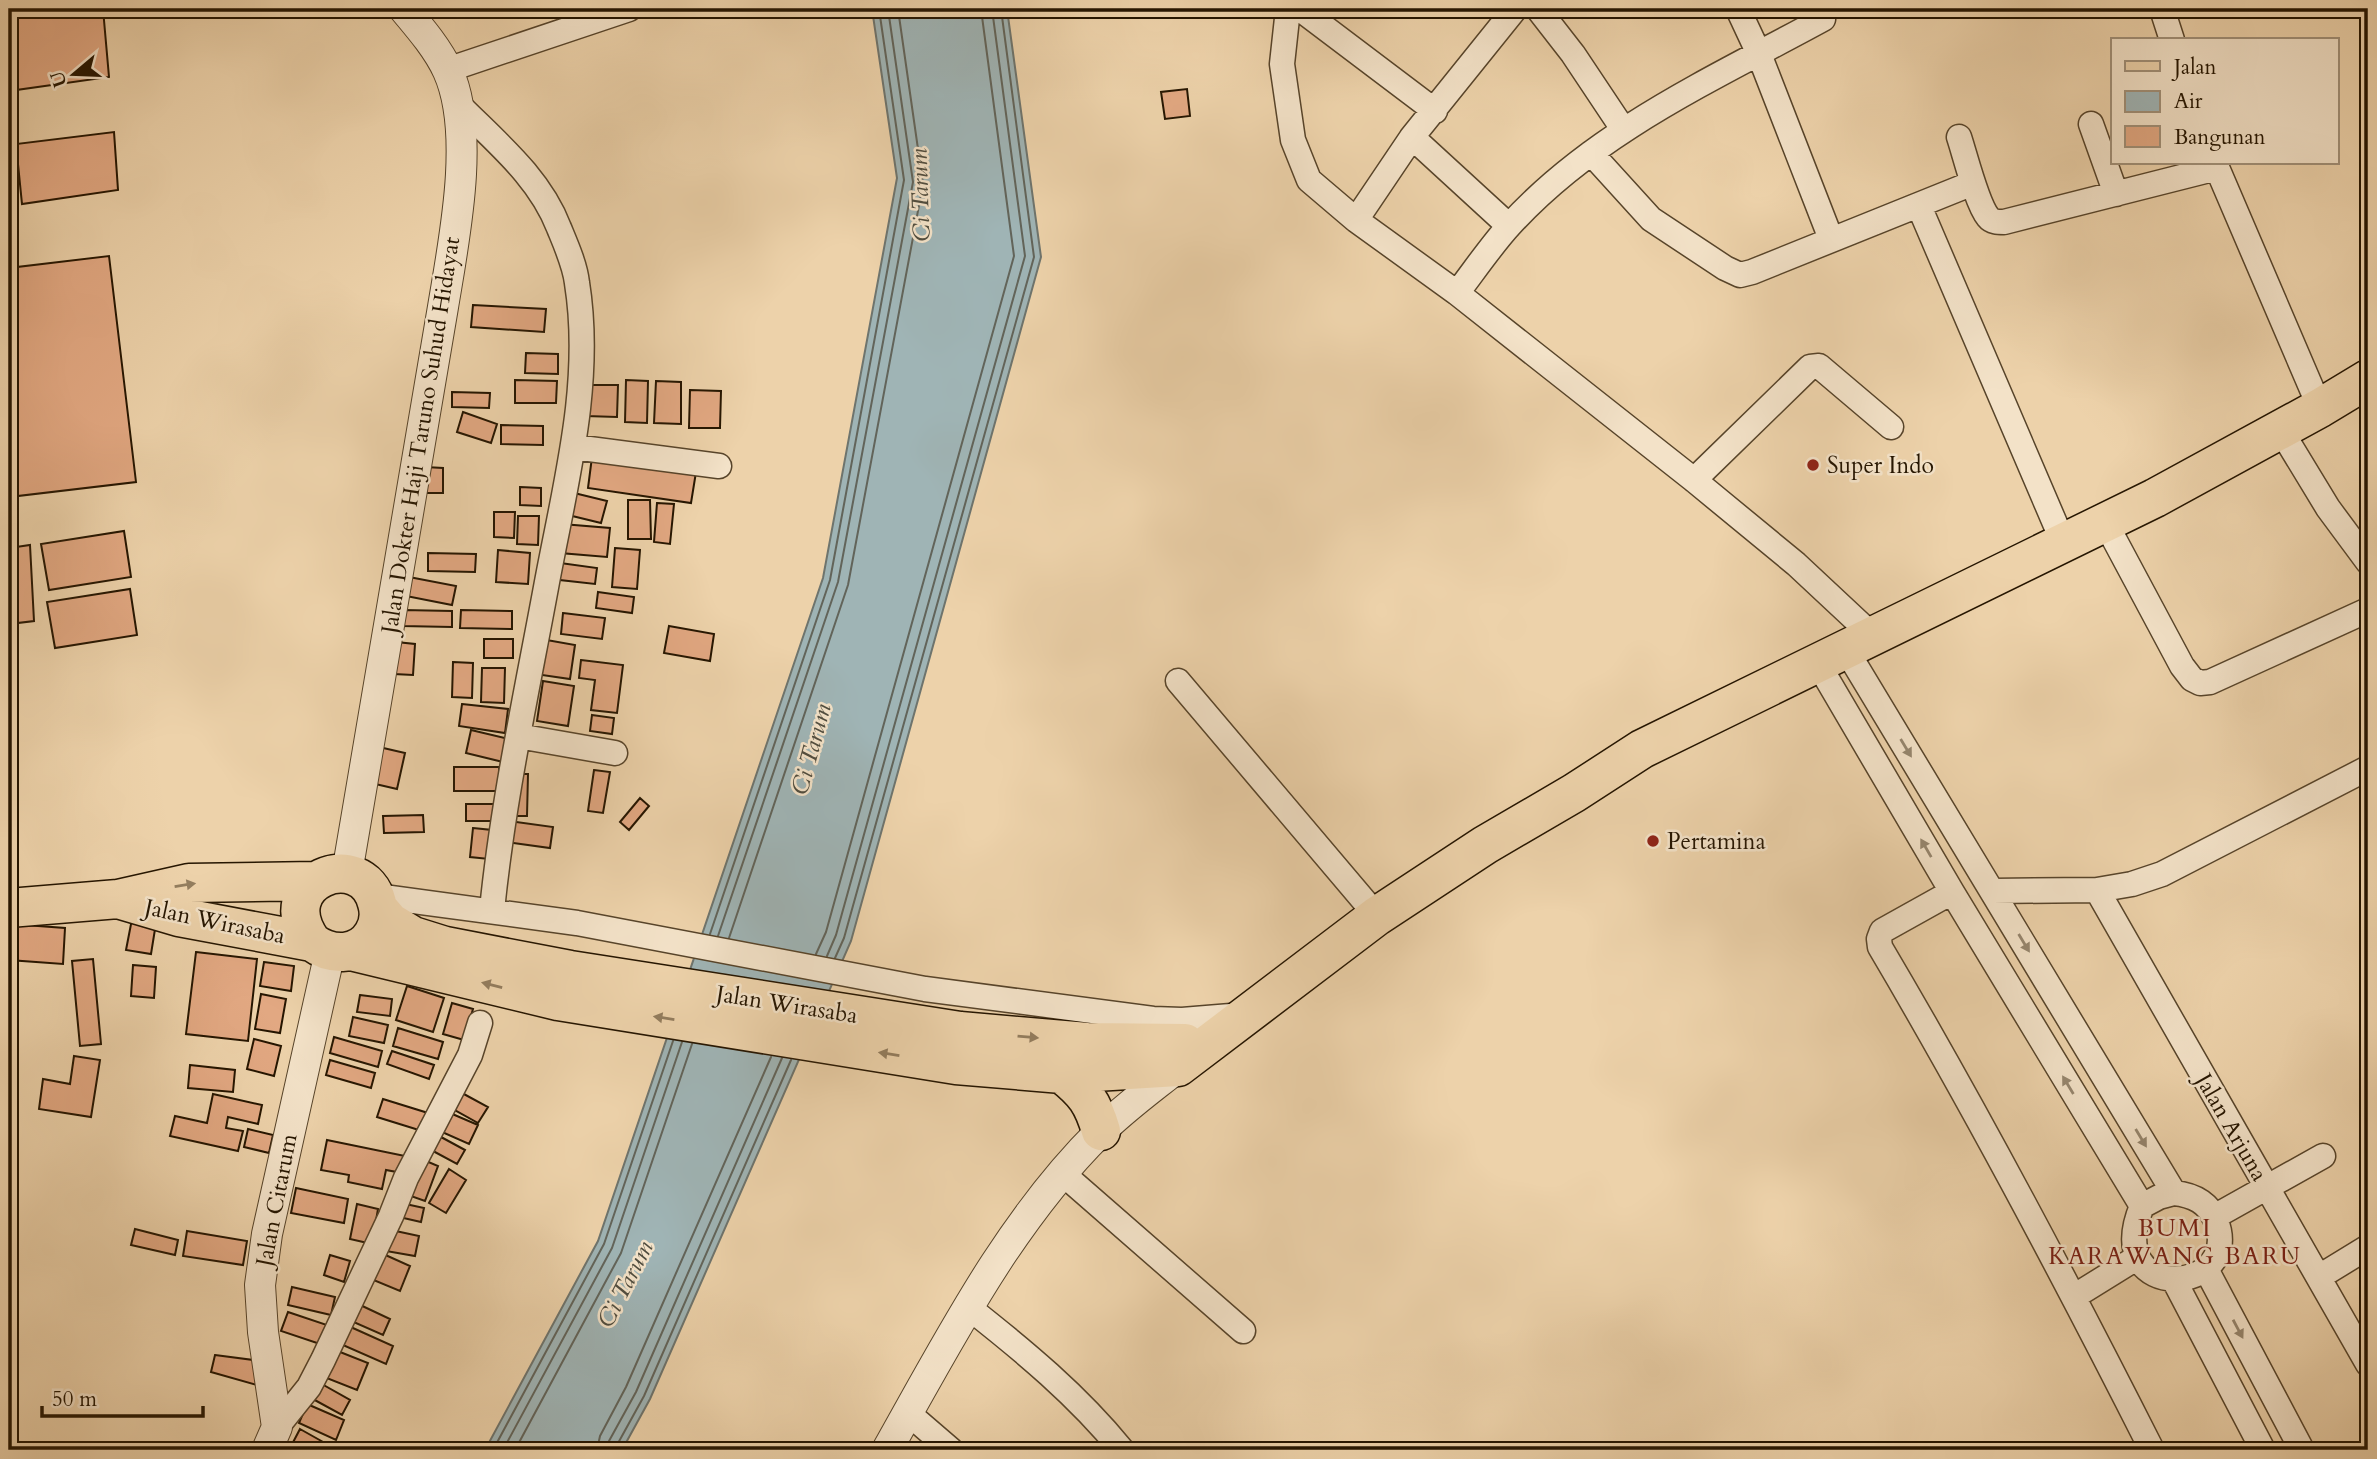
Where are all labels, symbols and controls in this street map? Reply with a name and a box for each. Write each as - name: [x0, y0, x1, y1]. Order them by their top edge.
- north arrow: [38, 38, 108, 108]
- legend: [2111, 38, 2338, 164]
- text: Jalan: [2171, 53, 2217, 82]
- text: U: [44, 67, 74, 91]
- text: Air: [2174, 87, 2203, 116]
- text: Bangunan: [2174, 123, 2266, 152]
- water label: Ci Tarum: [902, 148, 939, 242]
- street label: Jalan Dokter Haji Taruno Suhud Hidayat: [373, 234, 467, 639]
- place label: Super Indo: [1827, 450, 1934, 481]
- marker: Super Indo: [1805, 457, 1821, 473]
- water label: Ci Tarum: [783, 700, 840, 799]
- one-way arrow: [1900, 739, 1913, 758]
- place label: Pertamina: [1667, 826, 1766, 857]
- marker: Pertamina: [1645, 833, 1661, 849]
- one-way arrow: [1920, 839, 1932, 858]
- one-way arrow: [174, 879, 196, 890]
- street label: Jalan Wirasaba: [139, 891, 288, 952]
- one-way arrow: [2018, 933, 2031, 952]
- street label: Jalan Wirasaba: [711, 978, 860, 1031]
- one-way arrow: [481, 979, 503, 990]
- one-way arrow: [653, 1012, 675, 1023]
- one-way arrow: [1017, 1032, 1039, 1043]
- one-way arrow: [878, 1048, 900, 1059]
- street label: Jalan Arjuna: [2187, 1065, 2275, 1187]
- one-way arrow: [2062, 1076, 2075, 1095]
- one-way arrow: [2135, 1129, 2147, 1148]
- street label: Jalan Citarum: [248, 1131, 305, 1272]
- district label: BUMI KARAWANG BARU: [2048, 1212, 2302, 1273]
- water label: Ci Tarum: [589, 1235, 661, 1333]
- one-way arrow: [2232, 1319, 2244, 1339]
- scale bar: [42, 1375, 203, 1419]
- text: 50 m: [52, 1385, 97, 1414]

